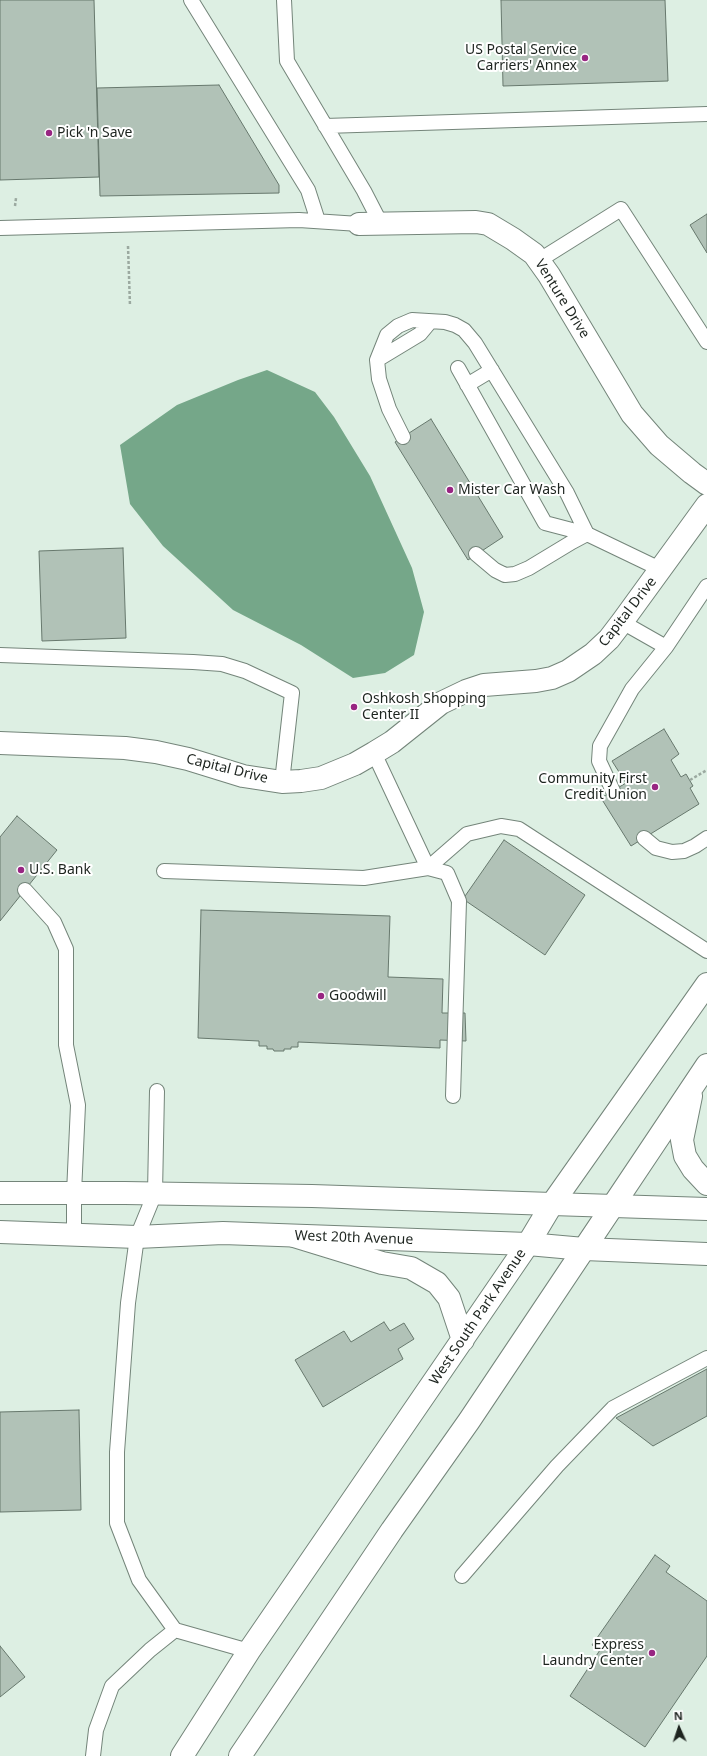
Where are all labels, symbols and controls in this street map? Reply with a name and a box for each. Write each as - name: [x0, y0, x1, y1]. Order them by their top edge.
- place label: US Postal Service Carriers' Annex: [465, 42, 577, 74]
- marker: US Postal Service Carriers' Annex: [580, 53, 590, 63]
- place label: Pick 'n Save: [57, 125, 132, 141]
- marker: Pick 'n Save: [44, 128, 54, 138]
- street label: Venture Drive: [531, 256, 593, 342]
- place label: Mister Car Wash: [458, 482, 565, 498]
- marker: Mister Car Wash: [445, 485, 455, 495]
- street label: Capital Drive: [596, 574, 660, 650]
- place label: Oshkosh Shopping Center II: [362, 691, 486, 724]
- marker: Oshkosh Shopping Center II: [349, 702, 359, 712]
- street label: Capital Drive: [184, 751, 270, 787]
- place label: Community First Credit Union: [538, 771, 647, 804]
- marker: Community First Credit Union: [650, 782, 660, 792]
- place label: U.S. Bank: [29, 862, 91, 878]
- marker: U.S. Bank: [16, 865, 26, 875]
- place label: Goodwill: [329, 988, 387, 1004]
- marker: Goodwill: [316, 991, 326, 1001]
- street label: West 20th Avenue: [294, 1228, 414, 1248]
- street label: West South Park Avenue: [426, 1246, 530, 1388]
- place label: Express Laundry Center: [542, 1637, 644, 1670]
- marker: Express Laundry Center: [647, 1648, 657, 1658]
- north arrow: [659, 1708, 699, 1748]
- text: N: [673, 1708, 683, 1723]

